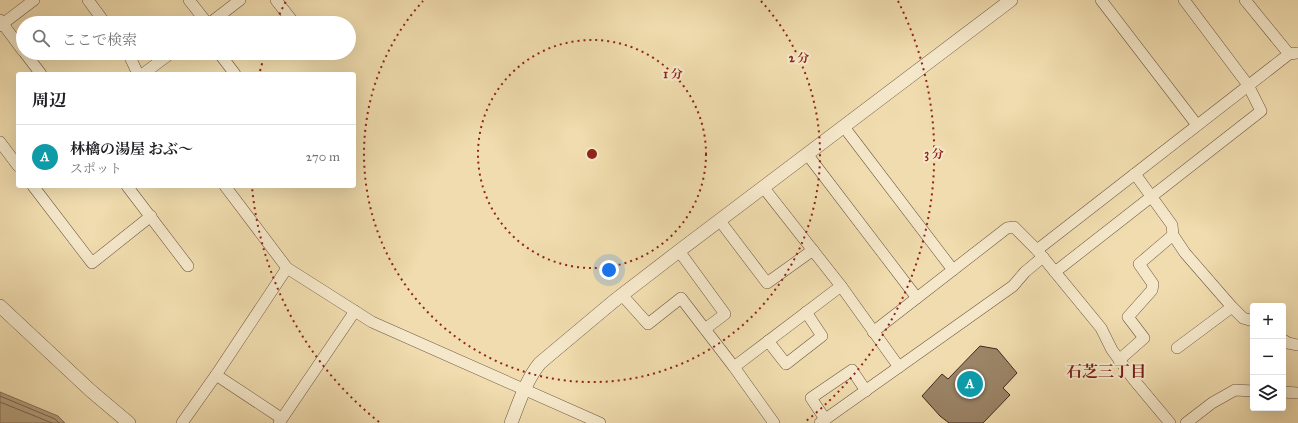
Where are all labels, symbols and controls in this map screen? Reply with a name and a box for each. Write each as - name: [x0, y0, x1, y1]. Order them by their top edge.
- search box: [16, 16, 356, 60]
- icon: search: [30, 27, 52, 49]
- text: ここで検索: [62, 31, 137, 49]
- text: 2 分: [789, 51, 809, 65]
- text: 1 分: [663, 67, 683, 81]
- text: 周辺: [32, 90, 66, 111]
- text: 林檎の湯屋 おぶ～: [70, 140, 193, 158]
- centre of rings: [585, 147, 599, 161]
- text: 3 分: [924, 147, 944, 162]
- text: A: [41, 149, 49, 165]
- text: 270 m: [306, 149, 340, 165]
- text: スポット: [70, 161, 122, 177]
- your location: [599, 260, 619, 280]
- map controls: [1250, 303, 1286, 411]
- button: +: [1250, 303, 1286, 339]
- button: −: [1250, 339, 1286, 375]
- district label: 石芝三丁目: [1066, 362, 1146, 381]
- pin: A: [957, 369, 983, 399]
- button: layers: [1250, 375, 1286, 411]

